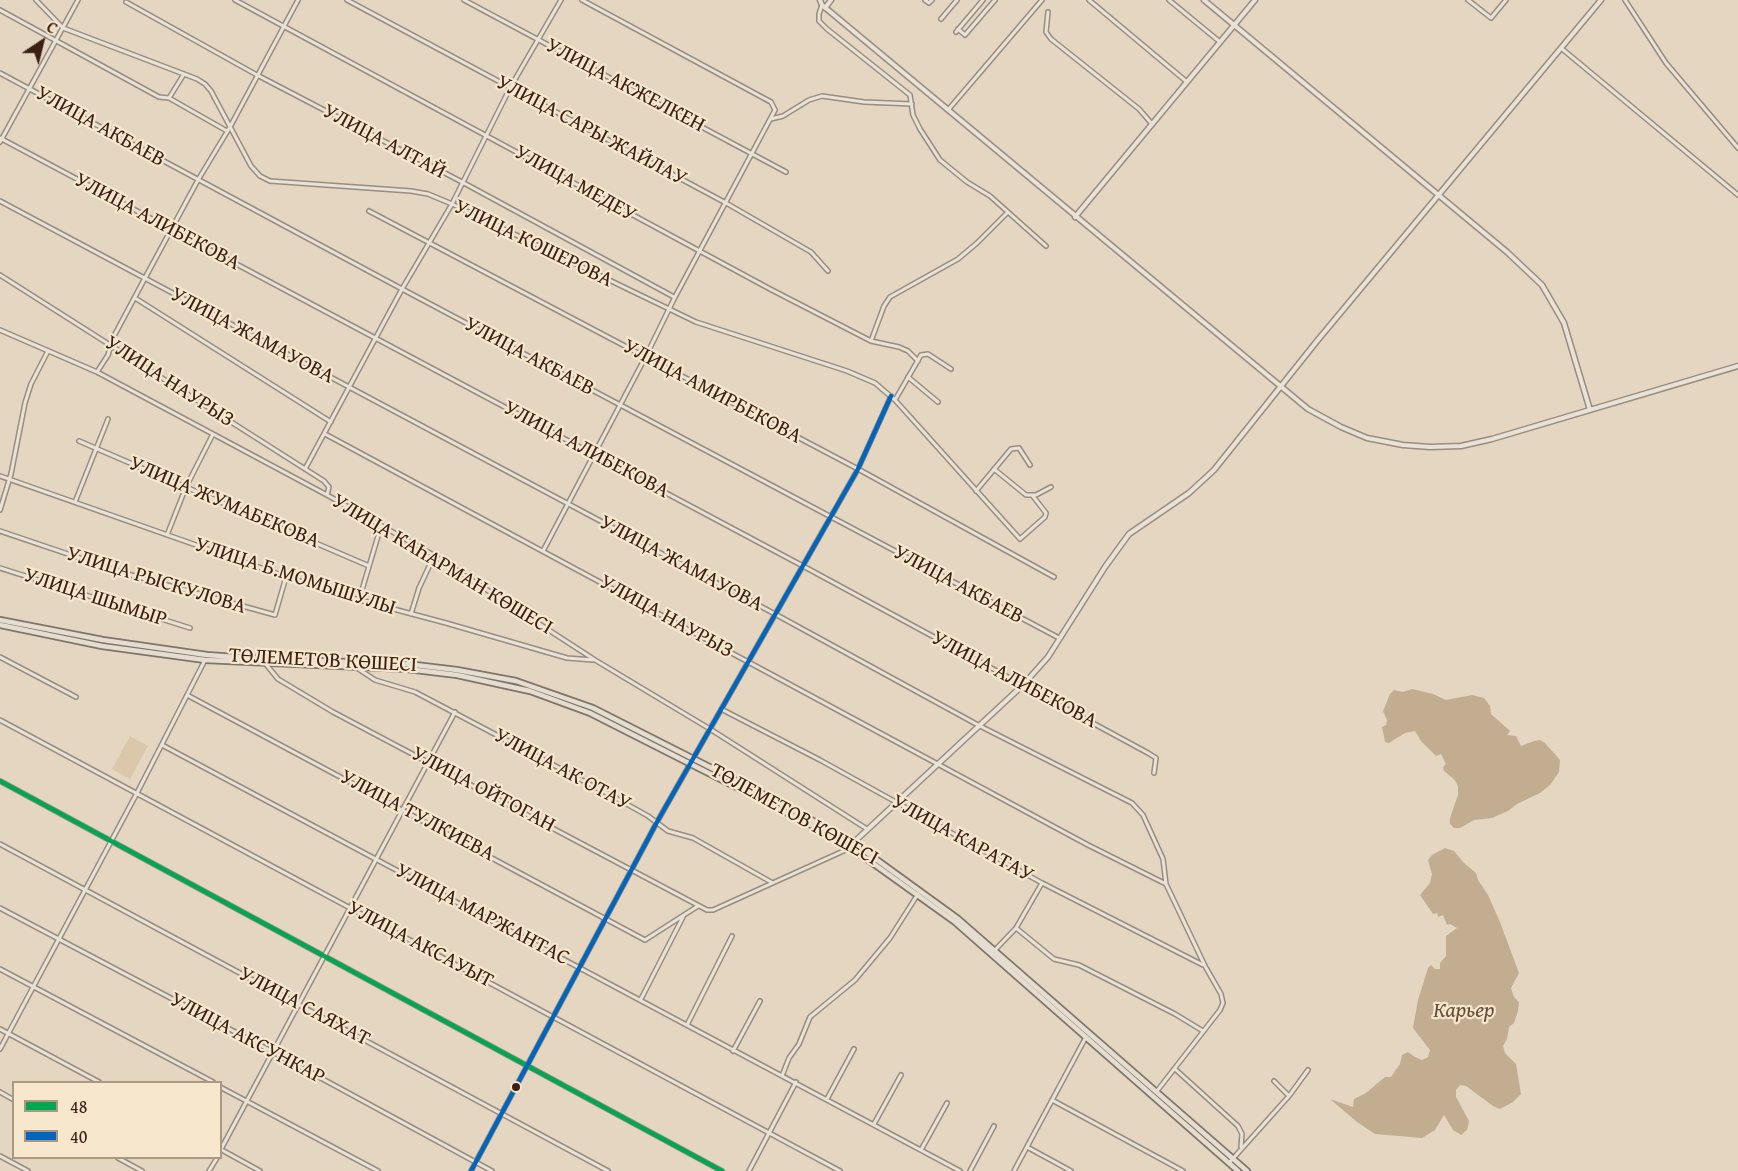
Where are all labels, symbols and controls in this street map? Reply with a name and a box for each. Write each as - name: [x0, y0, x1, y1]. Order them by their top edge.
- north arrow: [12, 12, 72, 72]
- text: С: [42, 15, 63, 40]
- street label: УЛИЦА АКЖЕЛКЕН: [541, 33, 709, 139]
- street label: УЛИЦА САРЫ ЖАЙЛАУ: [492, 70, 690, 192]
- street label: УЛИЦА АКБАЕВ: [31, 81, 169, 173]
- street label: УЛИЦА АЛТАЙ: [318, 99, 450, 185]
- street label: УЛИЦА МЕДЕУ: [510, 140, 640, 228]
- street label: УЛИЦА АЛИБЕКОВА: [70, 168, 244, 276]
- street label: УЛИЦА КОШЕРОВА: [449, 195, 617, 293]
- street label: УЛИЦА ЖАМАУОВА: [166, 282, 338, 390]
- street label: УЛИЦА АКБАЕВ: [460, 312, 598, 402]
- street label: УЛИЦА НАУРЫЗ: [100, 331, 238, 433]
- street label: УЛИЦА АМИРБЕКОВА: [618, 334, 806, 450]
- street label: УЛИЦА АЛИБЕКОВА: [499, 396, 673, 504]
- street label: УЛИЦА ЖУМАБЕКОВА: [125, 451, 323, 555]
- street label: УЛИЦА КАҺАРМАН КӨШЕСІ: [327, 489, 557, 641]
- street label: УЛИЦА ЖАМАУОВА: [595, 510, 767, 618]
- street label: УЛИЦА Б.МОМЫШУЛЫ: [191, 533, 399, 621]
- street label: УЛИЦА АКБАЕВ: [889, 540, 1027, 630]
- street label: УЛИЦА РЫСКУЛОВА: [63, 542, 249, 620]
- street label: УЛИЦА ШЫМЫР: [20, 563, 170, 633]
- street label: УЛИЦА НАУРЫЗ: [595, 570, 737, 664]
- street label: УЛИЦА АЛИБЕКОВА: [927, 626, 1101, 734]
- street label: ТӨЛЕМЕТОВ КӨШЕСІ: [228, 643, 418, 679]
- street label: УЛИЦА АК ОТАУ: [489, 723, 635, 817]
- street label: УЛИЦА ОЙТОГАН: [407, 741, 559, 839]
- street label: ТӨЛЕМЕТОВ КӨШЕСІ: [706, 758, 882, 872]
- street label: УЛИЦА ТУЛКИЕВА: [335, 765, 499, 867]
- street label: УЛИЦА КАРАТАУ: [887, 790, 1037, 888]
- street label: УЛИЦА МАРЖАНТАС: [391, 859, 573, 971]
- street label: УЛИЦА АКСАУЫТ: [343, 896, 497, 994]
- street label: УЛИЦА САЯХАТ: [234, 962, 374, 1052]
- street label: УЛИЦА АКСУНКАР: [165, 988, 329, 1090]
- water label: Карьер: [1433, 998, 1495, 1024]
- legend: [12, 1081, 222, 1159]
- unlabelled marker: [510, 1081, 522, 1093]
- text: 48: [70, 1093, 87, 1120]
- text: 40: [70, 1123, 87, 1150]

